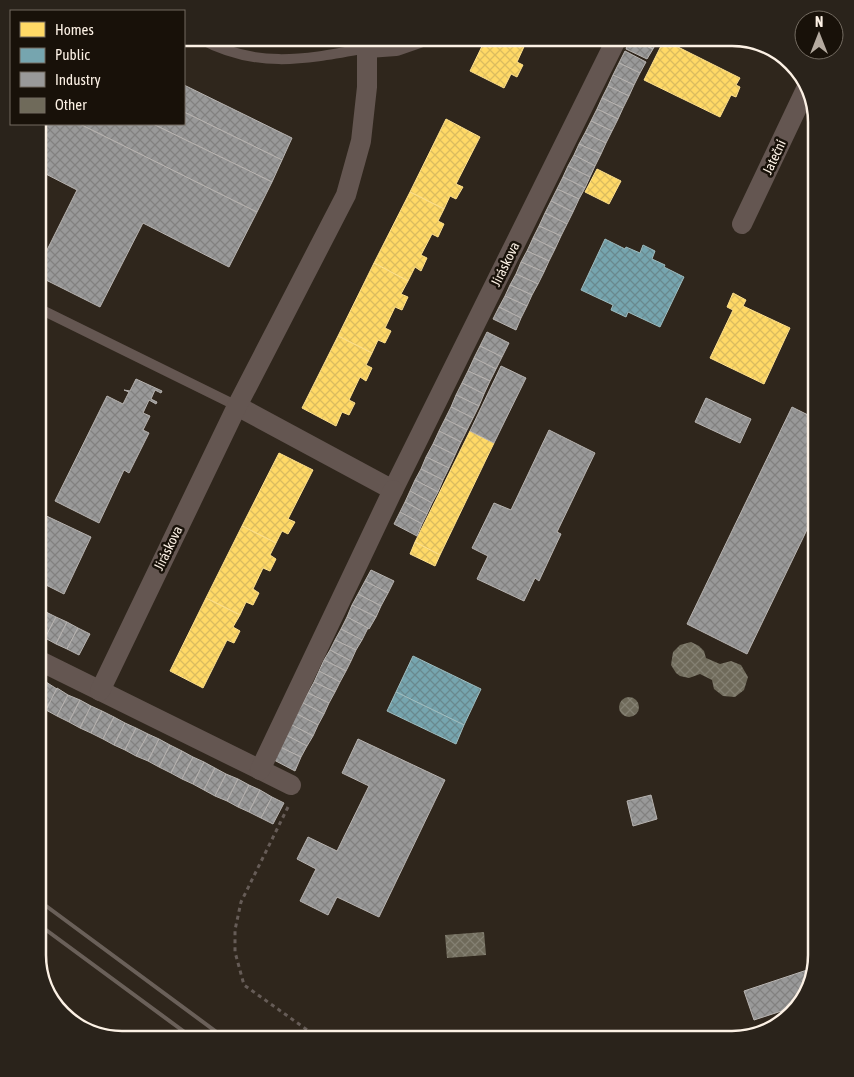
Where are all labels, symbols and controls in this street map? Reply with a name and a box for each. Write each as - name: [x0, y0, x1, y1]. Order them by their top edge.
- legend: [10, 10, 185, 125]
- north arrow: [794, 10, 844, 60]
- text: N: [815, 14, 823, 30]
- text: Homes: [55, 21, 94, 38]
- text: Public: [55, 46, 90, 63]
- text: Industry: [55, 71, 101, 88]
- text: Other: [55, 96, 87, 113]
- street label: Jateční: [759, 137, 789, 177]
- street label: Jiráskova: [487, 239, 523, 289]
- street label: Jiráskova: [150, 523, 186, 573]

